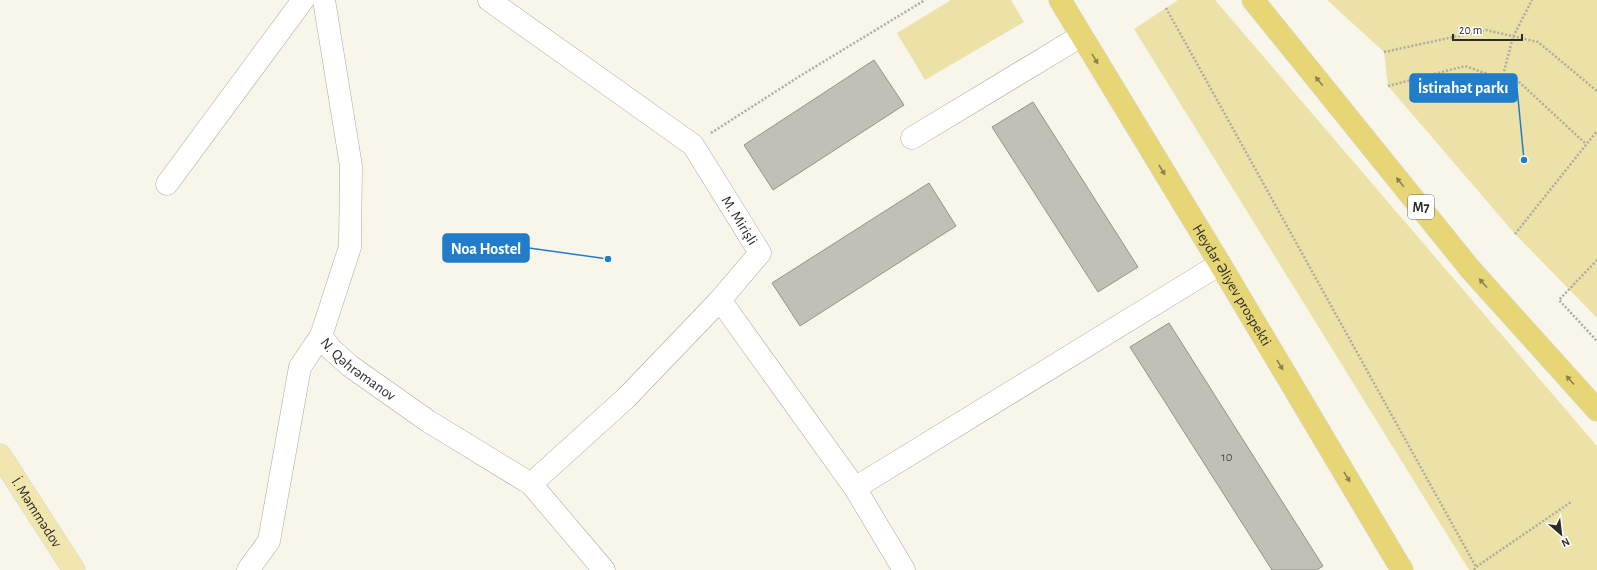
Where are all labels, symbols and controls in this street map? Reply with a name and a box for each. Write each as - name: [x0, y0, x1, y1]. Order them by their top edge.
- scale bar: [1453, 16, 1522, 42]
- text: 20 m: [1459, 24, 1482, 36]
- one-way arrow: [1091, 53, 1098, 65]
- callout: İstirahət parkı: [1410, 74, 1517, 102]
- one-way arrow: [1314, 76, 1323, 87]
- text: İstirahət parkı: [1418, 78, 1508, 96]
- one-way arrow: [1159, 164, 1166, 176]
- one-way arrow: [1396, 177, 1405, 188]
- street label: M. Mirişli: [719, 193, 760, 248]
- road number: M7: [1408, 195, 1434, 219]
- street label: Heydər Əliyev prospekti: [1190, 222, 1274, 349]
- callout: Noa Hostel: [443, 234, 529, 262]
- text: Noa Hostel: [451, 241, 521, 257]
- one-way arrow: [1478, 278, 1487, 288]
- street label: N. Qəhrəmanov: [317, 335, 399, 404]
- one-way arrow: [1277, 359, 1284, 371]
- one-way arrow: [1565, 375, 1574, 385]
- house number: 10: [1221, 451, 1233, 464]
- one-way arrow: [1343, 471, 1350, 483]
- street label: İ. Məmmədov: [8, 474, 65, 551]
- north arrow: [1541, 514, 1581, 554]
- text: N: [1559, 536, 1571, 549]

